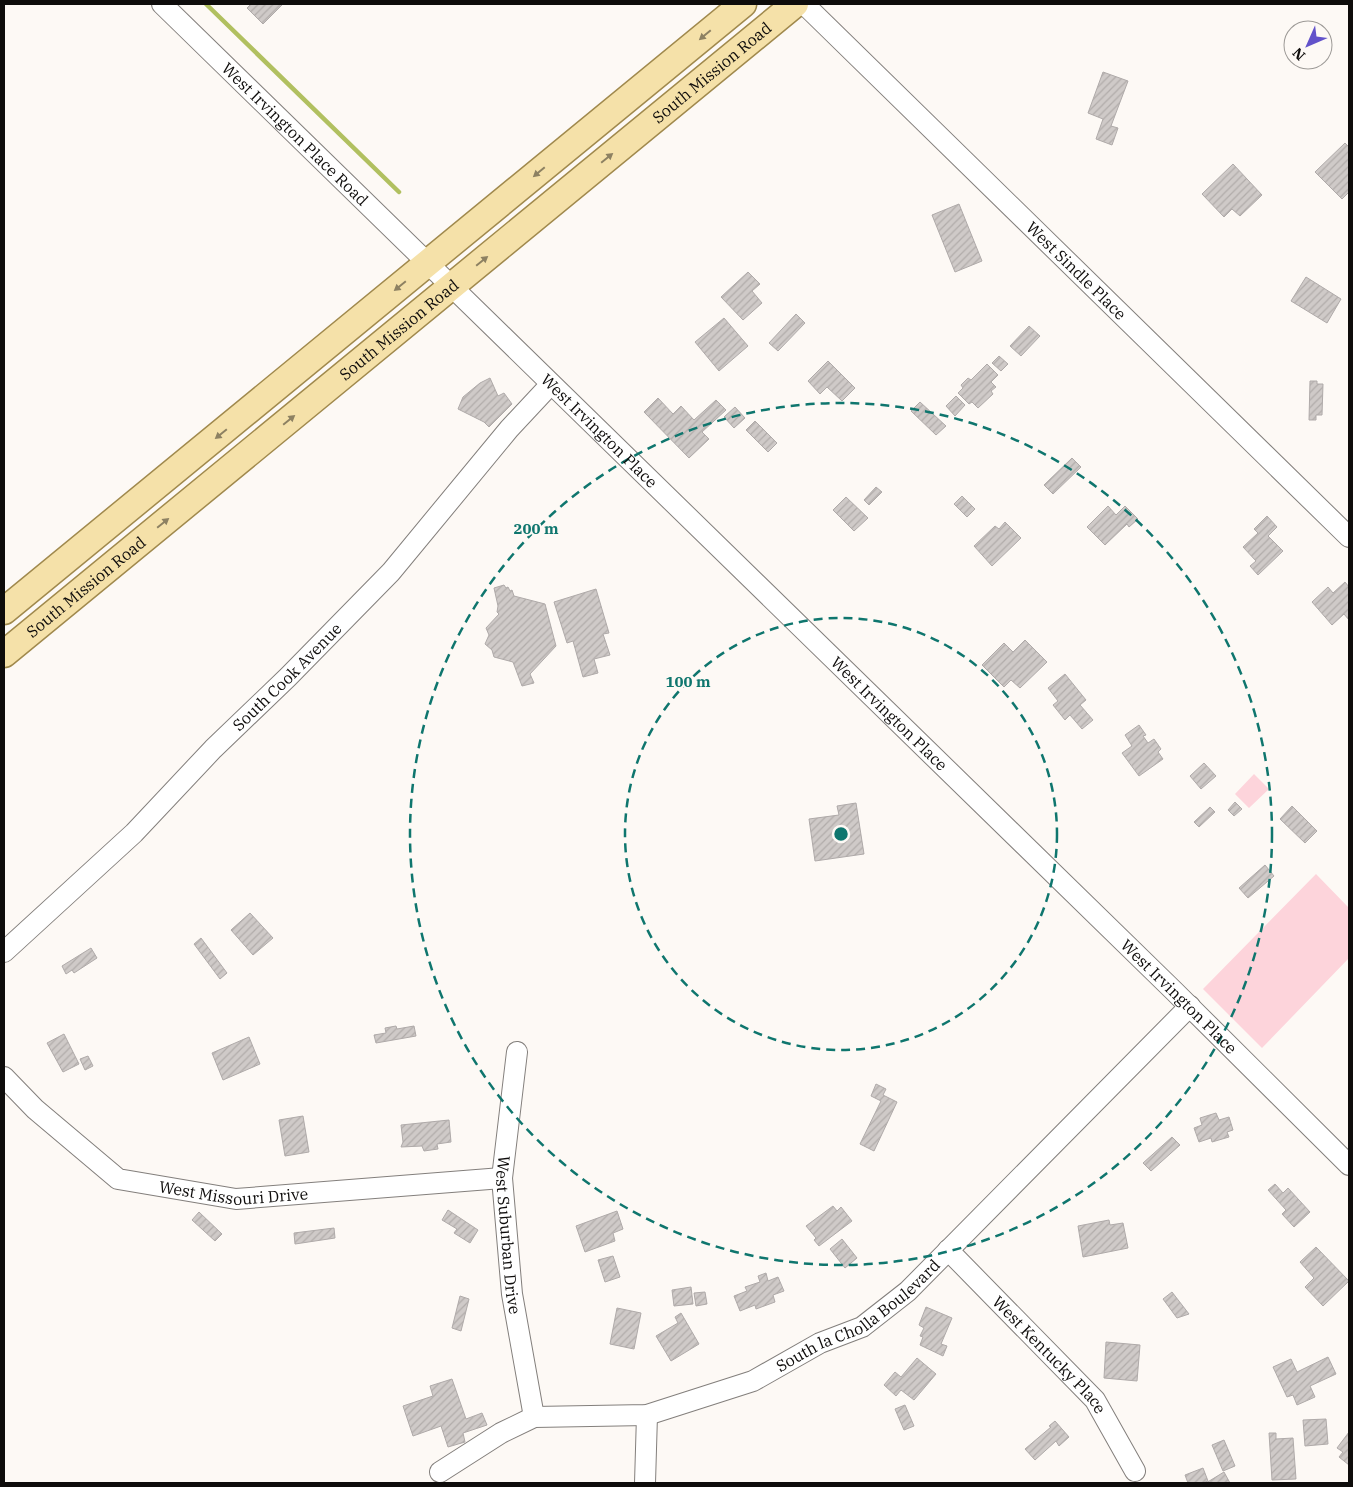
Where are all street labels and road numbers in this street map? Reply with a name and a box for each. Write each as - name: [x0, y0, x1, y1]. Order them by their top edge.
- street label: South Mission Road: [648, 17, 776, 127]
- street label: West Irvington Place Road: [218, 58, 373, 210]
- street label: West Sindle Place: [1022, 217, 1131, 324]
- street label: South Mission Road: [335, 275, 463, 384]
- street label: West Irvington Place: [537, 369, 662, 492]
- street label: South Mission Road: [22, 532, 150, 642]
- street label: South Cook Avenue: [228, 618, 346, 735]
- street label: West Irvington Place: [827, 652, 952, 775]
- street label: West Irvington Place: [1117, 935, 1241, 1058]
- street label: West Suburban Drive: [492, 1154, 525, 1316]
- street label: West Missouri Drive: [158, 1176, 309, 1209]
- street label: South la Cholla Boulevard: [772, 1255, 944, 1376]
- street label: West Kentucky Place: [988, 1292, 1111, 1417]

